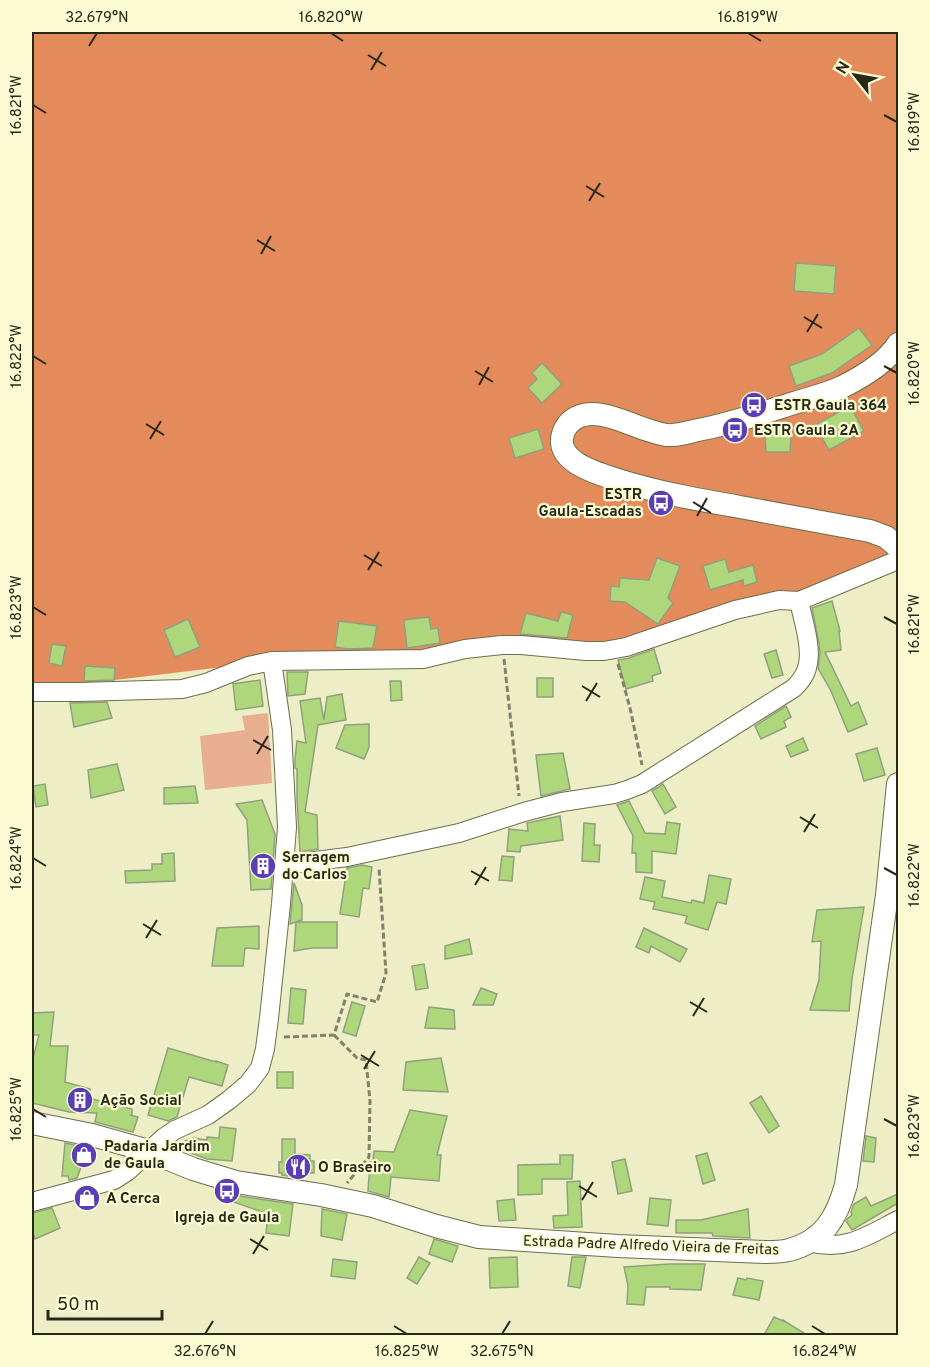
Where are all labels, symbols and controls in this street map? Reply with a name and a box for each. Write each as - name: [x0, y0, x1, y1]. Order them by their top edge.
- text: 32.679°N: [65, 9, 129, 28]
- text: 16.820°W: [299, 9, 363, 28]
- text: 16.819°W: [718, 9, 778, 28]
- north arrow: [825, 45, 885, 105]
- text: N: [832, 58, 855, 78]
- text: 16.821°W: [8, 75, 27, 135]
- text: 16.819°W: [906, 92, 925, 152]
- text: 16.822°W: [8, 324, 27, 388]
- text: 16.820°W: [906, 341, 925, 405]
- bus stop icon: ESTR Gaula 364: [739, 390, 769, 420]
- place label: ESTR Gaula 364: [774, 397, 887, 416]
- bus stop icon: ESTR Gaula 2A: [720, 415, 750, 445]
- place label: ESTR Gaula 2A: [754, 422, 859, 441]
- place label: ESTR Gaula-Escadas: [539, 486, 642, 522]
- bus stop icon: ESTR Gaula-Escadas: [646, 488, 676, 518]
- text: 16.823°W: [8, 575, 27, 639]
- text: 16.821°W: [906, 594, 925, 654]
- text: 16.824°W: [8, 826, 27, 890]
- text: 16.822°W: [906, 843, 925, 907]
- place label: Serragem do Carlos: [282, 849, 350, 885]
- building icon: Serragem do Carlos: [248, 851, 278, 881]
- text: 16.825°W: [8, 1077, 27, 1141]
- building icon: Ação Social: [65, 1085, 95, 1115]
- place label: Ação Social: [100, 1092, 182, 1111]
- text: 16.823°W: [906, 1094, 925, 1158]
- place label: Padaria Jardim de Gaula: [104, 1138, 210, 1174]
- shop icon: Padaria Jardim de Gaula: [69, 1140, 99, 1170]
- restaurant icon: O Braseiro: [283, 1152, 313, 1182]
- place label: O Braseiro: [318, 1159, 392, 1178]
- bus stop icon: Igreja de Gaula: [212, 1176, 242, 1206]
- shop icon: A Cerca: [72, 1183, 102, 1213]
- place label: A Cerca: [106, 1190, 160, 1209]
- place label: Igreja de Gaula: [175, 1209, 279, 1228]
- street label: Estrada Padre Alfredo Vieira de Freitas: [522, 1233, 779, 1260]
- scale bar: [48, 1283, 162, 1321]
- text: 50 m: [57, 1294, 99, 1317]
- text: 32.676°N: [174, 1343, 236, 1362]
- text: 16.825°W: [375, 1343, 439, 1362]
- text: 32.675°N: [470, 1343, 534, 1362]
- text: 16.824°W: [793, 1343, 857, 1362]

